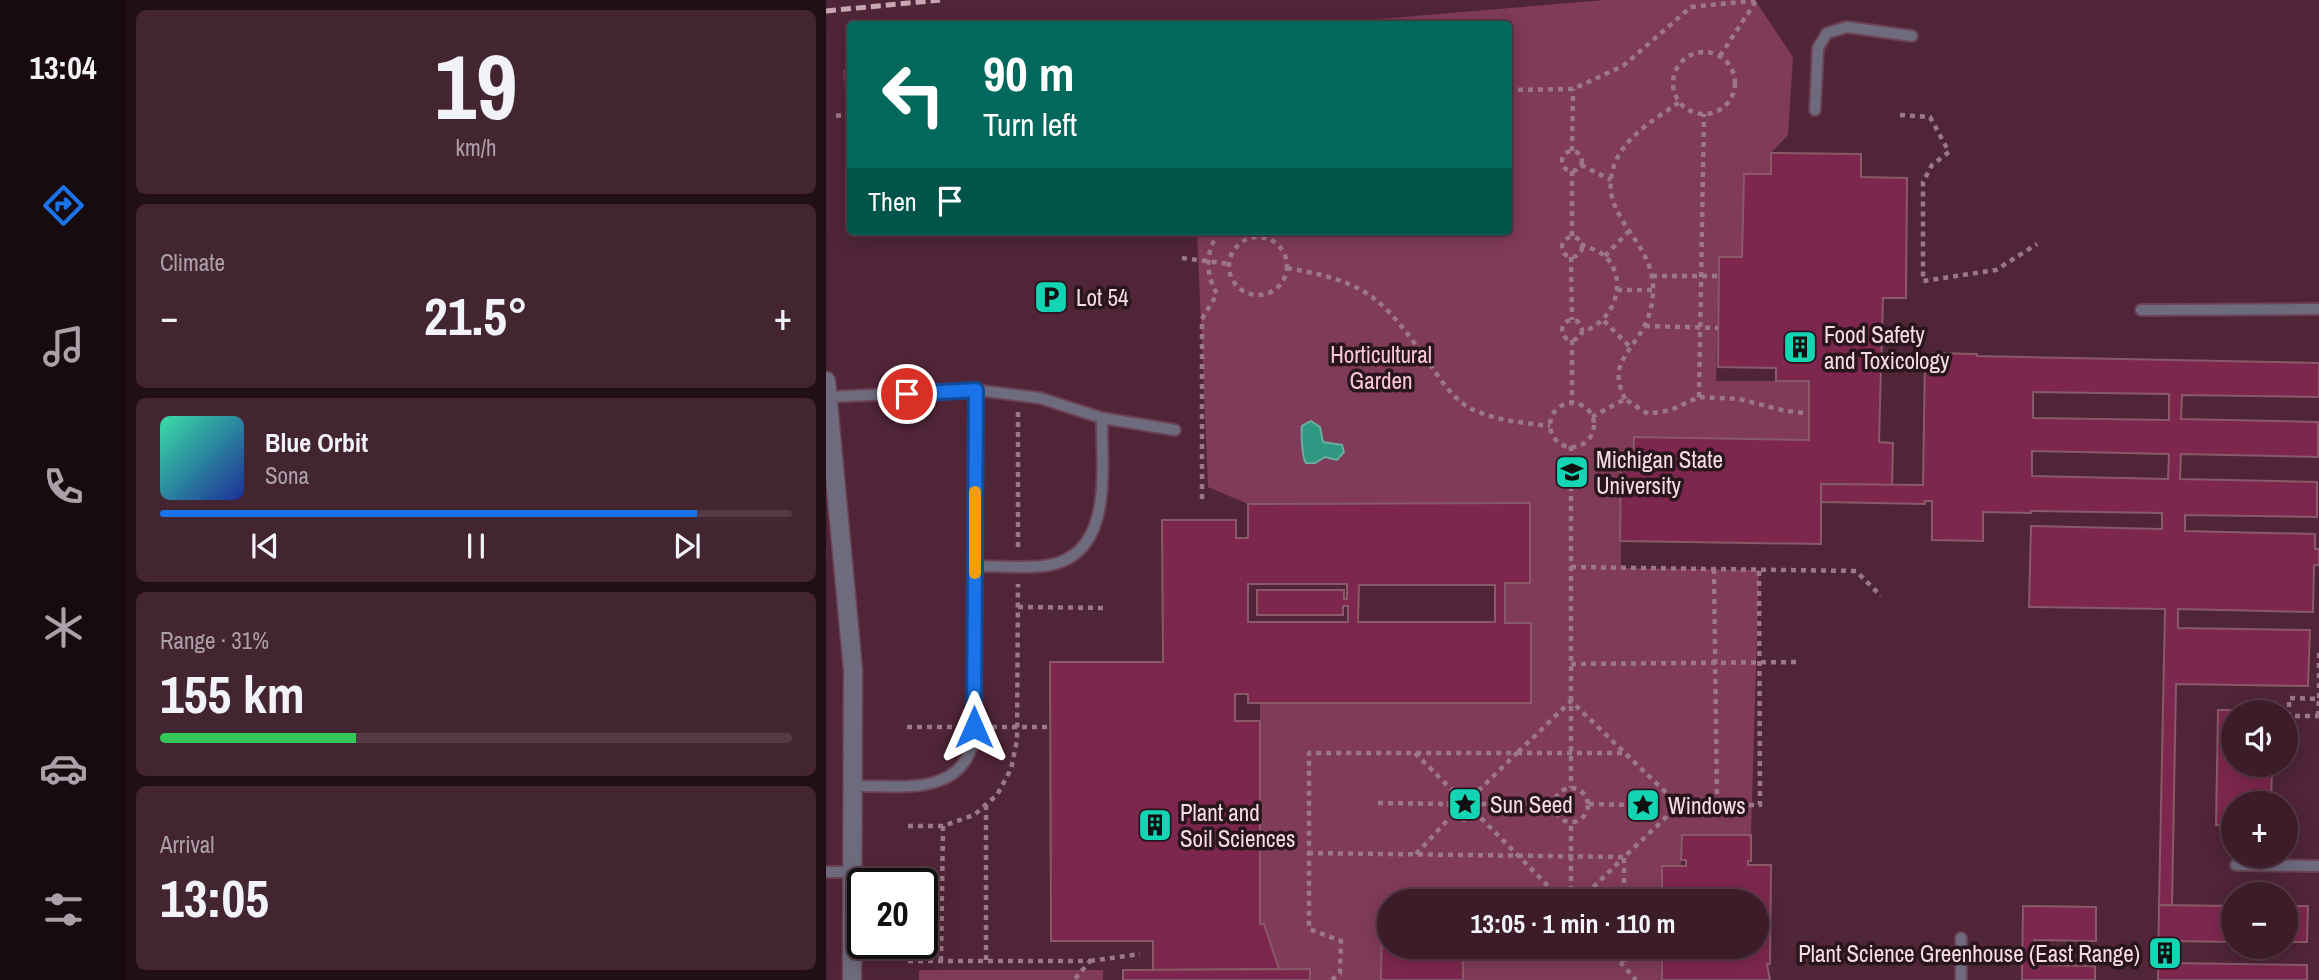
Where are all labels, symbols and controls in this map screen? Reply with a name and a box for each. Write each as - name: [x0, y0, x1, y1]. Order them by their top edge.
- text: 19: [435, 25, 518, 147]
- text: 90 m: [983, 40, 1075, 106]
- text: 13:04: [29, 46, 97, 89]
- icon: left: [868, 49, 959, 140]
- text: Turn left: [983, 103, 1077, 146]
- text: km/h: [456, 132, 496, 163]
- icon: directions: [39, 181, 88, 230]
- icon: arrive: [931, 182, 969, 220]
- text: Then: [868, 184, 917, 219]
- text: Climate: [160, 247, 225, 278]
- parking icon: Lot 54: [1032, 278, 1070, 316]
- text: 21.5°: [424, 281, 528, 351]
- place label: Lot 54: [1076, 282, 1129, 313]
- text: −: [160, 291, 178, 342]
- text: +: [774, 291, 792, 342]
- place label: Food Safety and Toxicology: [1824, 319, 1950, 376]
- icon: music: [39, 322, 88, 371]
- building icon: Food Safety and Toxicology: [1781, 328, 1819, 366]
- park label: Horticultural Garden: [1330, 339, 1432, 396]
- pin: [877, 364, 937, 424]
- icon: arrive: [888, 375, 926, 413]
- text: Blue Orbit: [265, 425, 368, 460]
- place label: Michigan State University: [1596, 444, 1723, 501]
- school or university icon: Michigan State University: [1553, 453, 1591, 491]
- text: Sona: [265, 460, 309, 491]
- icon: phone: [39, 462, 88, 511]
- icon: previous: [246, 527, 284, 565]
- icon: pause: [457, 527, 495, 565]
- icon: next: [668, 527, 706, 565]
- icon: climate: [39, 603, 88, 652]
- text: Range · 31%: [160, 625, 269, 656]
- text: 155 km: [160, 659, 305, 729]
- position arrow: [937, 690, 1011, 764]
- map controls: [2221, 700, 2298, 959]
- button: sound: [2221, 700, 2298, 777]
- icon: car: [39, 744, 88, 793]
- place icon: Sun Seed: [1446, 785, 1484, 823]
- place icon: Windows: [1624, 786, 1662, 824]
- place label: Sun Seed: [1490, 789, 1573, 820]
- place label: Windows: [1668, 790, 1746, 821]
- button: +: [2221, 791, 2298, 868]
- place label: Plant and Soil Sciences: [1180, 797, 1295, 854]
- building icon: Plant and Soil Sciences: [1136, 806, 1174, 844]
- text: Arrival: [160, 829, 215, 860]
- text: 13:05: [160, 863, 269, 933]
- speed limit sign: 20: [847, 868, 938, 959]
- button: −: [2221, 882, 2298, 959]
- icon: filters: [39, 885, 88, 934]
- text: 13:05 · 1 min · 110 m: [1470, 906, 1676, 941]
- building icon: Plant Science Greenhouse (East Range): [2146, 934, 2184, 972]
- place label: Plant Science Greenhouse (East Range): [1798, 938, 2140, 969]

